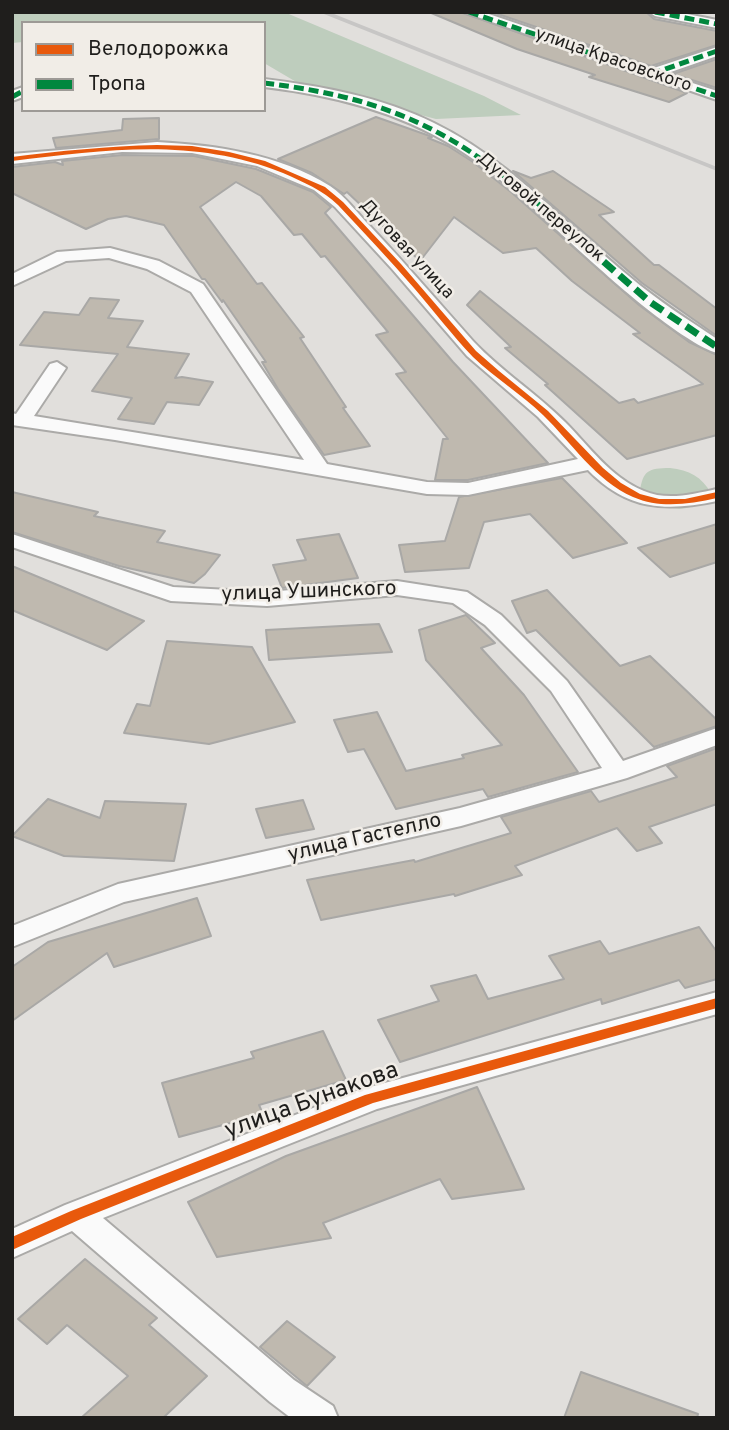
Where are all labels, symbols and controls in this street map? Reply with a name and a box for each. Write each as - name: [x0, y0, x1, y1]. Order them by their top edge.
- legend: [21, 21, 266, 112]
- street label: улица Красовского: [532, 24, 694, 98]
- text: Велодорожка: [88, 36, 228, 63]
- text: Тропа: [88, 71, 146, 98]
- street label: Дуговой переулок: [472, 149, 608, 267]
- street label: Дуговая улица: [354, 196, 458, 304]
- street label: улица Ушинского: [221, 577, 397, 609]
- street label: улица Гастелло: [286, 809, 444, 869]
- street label: улица Бунакова: [221, 1057, 403, 1147]

